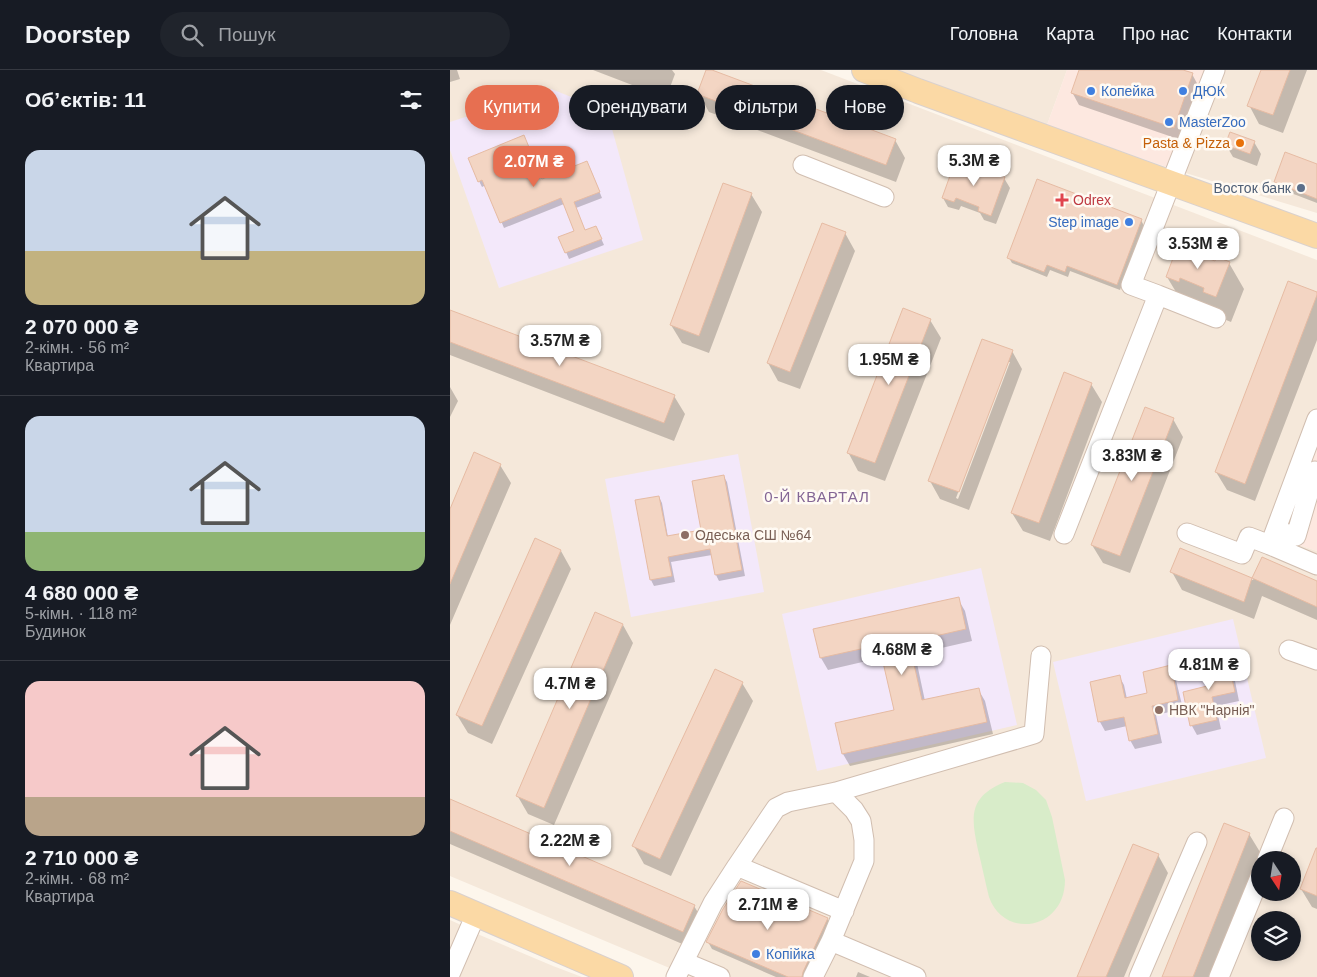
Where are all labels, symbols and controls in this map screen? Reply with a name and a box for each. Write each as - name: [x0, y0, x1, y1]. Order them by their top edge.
- search box: [160, 12, 510, 57]
- text: Doorstep: [25, 21, 130, 48]
- icon: search: [178, 21, 206, 49]
- text: Пошук: [218, 24, 276, 45]
- text: Головна: [950, 24, 1018, 44]
- text: Карта: [1046, 24, 1094, 44]
- text: Про нас: [1122, 24, 1189, 44]
- text: Контакти: [1217, 24, 1292, 44]
- place label: Копейка: [1101, 83, 1155, 99]
- place label: ДЮК: [1193, 83, 1226, 99]
- chip: Купити: [465, 85, 559, 130]
- chip: Орендувати: [569, 85, 705, 130]
- chip: Фільтри: [715, 85, 816, 130]
- chip: Нове: [826, 85, 904, 130]
- marker: Копейка: [1085, 85, 1097, 97]
- marker: ДЮК: [1177, 85, 1189, 97]
- icon: filters: [397, 86, 425, 114]
- text: Об’єктів: 11: [25, 88, 146, 111]
- place label: MasterZoo: [1179, 114, 1246, 130]
- marker: MasterZoo: [1163, 116, 1175, 128]
- place label: Pasta & Pizza: [1143, 135, 1230, 151]
- marker: Pasta & Pizza: [1234, 137, 1246, 149]
- pin: 5.3M ₴: [933, 144, 1015, 187]
- pin: 2.07M ₴: [488, 146, 580, 188]
- text: 5.3M ₴: [949, 152, 999, 169]
- text: 2.07M ₴: [504, 153, 564, 170]
- place label: Восток банк: [1213, 180, 1292, 196]
- marker: Восток банк: [1295, 182, 1307, 194]
- icon: home: [180, 183, 270, 273]
- place label: Odrex: [1073, 192, 1111, 208]
- marker: Odrex: [1055, 193, 1069, 207]
- place label: Step image: [1048, 214, 1119, 230]
- marker: Step image: [1123, 216, 1135, 228]
- pin: 3.53M ₴: [1152, 228, 1244, 270]
- text: 3.53M ₴: [1168, 235, 1228, 252]
- text: 2 070 000 ₴: [25, 315, 138, 338]
- pin: 3.57M ₴: [514, 324, 606, 367]
- text: 3.57M ₴: [530, 332, 590, 349]
- text: 2-кімн. · 56 m²: [25, 339, 129, 356]
- pin: 1.95M ₴: [843, 344, 935, 386]
- text: 1.95M ₴: [859, 351, 919, 368]
- text: Квартира: [25, 357, 94, 374]
- pin: 3.83M ₴: [1086, 440, 1178, 482]
- text: 3.83M ₴: [1102, 447, 1162, 464]
- icon: home: [180, 448, 270, 538]
- district label: 0-Й КВАРТАЛ: [764, 488, 870, 505]
- place label: Одеська СШ №64: [695, 527, 812, 543]
- marker: Одеська СШ №64: [679, 529, 691, 541]
- text: 4 680 000 ₴: [25, 581, 138, 604]
- text: 5-кімн. · 118 m²: [25, 605, 137, 622]
- text: Будинок: [25, 623, 86, 640]
- pin: 4.68M ₴: [856, 634, 948, 676]
- text: 4.68M ₴: [872, 641, 932, 658]
- pin: 4.81M ₴: [1163, 648, 1255, 691]
- text: 4.81M ₴: [1179, 656, 1239, 673]
- pin: 4.7M ₴: [529, 668, 611, 710]
- text: 4.7M ₴: [545, 675, 595, 692]
- place label: НВК "Нарнія": [1169, 702, 1255, 718]
- marker: НВК "Нарнія": [1153, 704, 1165, 716]
- icon: home: [180, 713, 270, 803]
- pin: 2.22M ₴: [524, 824, 616, 867]
- text: 2.22M ₴: [540, 832, 600, 849]
- text: 2 710 000 ₴: [25, 846, 138, 869]
- north arrow: [1251, 851, 1301, 901]
- map controls: [1251, 851, 1301, 961]
- text: 2-кімн. · 68 m²: [25, 870, 129, 887]
- text: Квартира: [25, 888, 94, 905]
- pin: 2.71M ₴: [722, 888, 814, 931]
- text: 2.71M ₴: [738, 896, 798, 913]
- button: layers: [1251, 911, 1301, 961]
- place label: Копійка: [766, 946, 815, 962]
- marker: Копійка: [750, 948, 762, 960]

